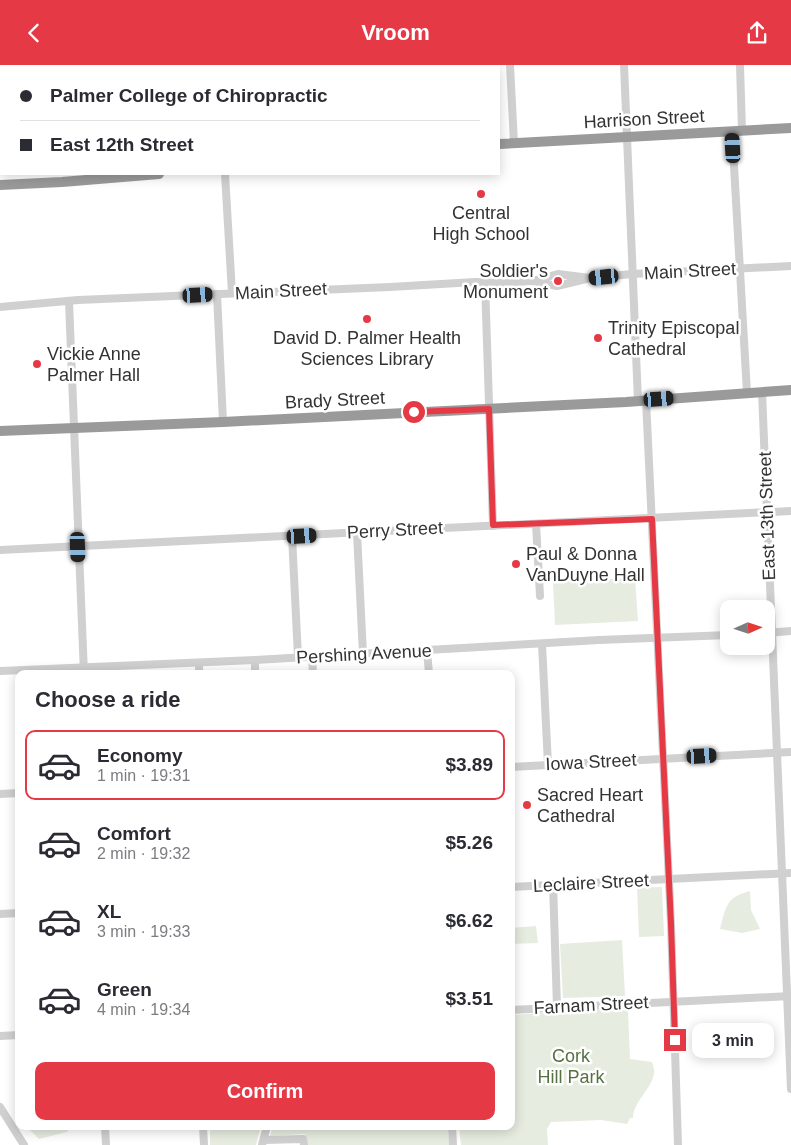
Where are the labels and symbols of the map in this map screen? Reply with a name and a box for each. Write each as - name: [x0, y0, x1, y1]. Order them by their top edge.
- street label: Harrison Street: [583, 106, 705, 132]
- car: [724, 133, 741, 163]
- marker: Central High School: [475, 188, 487, 200]
- place label: Central High School: [432, 203, 530, 244]
- street label: Main Street: [644, 259, 736, 283]
- place label: Soldier's Monument: [463, 261, 548, 302]
- car: [588, 268, 619, 286]
- marker: Soldier's Monument: [552, 275, 564, 287]
- street label: Main Street: [235, 279, 327, 303]
- car: [182, 287, 213, 303]
- marker: David D. Palmer Health Sciences Library: [361, 313, 373, 325]
- place label: Trinity Episcopal Cathedral: [608, 318, 739, 359]
- place label: David D. Palmer Health Sciences Library: [273, 328, 461, 369]
- marker: Trinity Episcopal Cathedral: [592, 332, 604, 344]
- place label: Vickie Anne Palmer Hall: [47, 344, 141, 385]
- marker: Vickie Anne Palmer Hall: [31, 358, 43, 370]
- street label: Brady Street: [285, 387, 385, 413]
- car: [643, 390, 674, 408]
- route start: [403, 401, 425, 423]
- street label: East 13th Street: [755, 451, 779, 581]
- street label: Perry Street: [347, 518, 443, 542]
- car: [286, 528, 317, 544]
- car: [69, 532, 86, 562]
- place label: Paul & Donna VanDuyne Hall: [526, 544, 645, 585]
- marker: Paul & Donna VanDuyne Hall: [510, 558, 522, 570]
- north arrow: [720, 600, 775, 655]
- street label: Pershing Avenue: [296, 640, 432, 668]
- car: [686, 748, 717, 764]
- street label: Iowa Street: [545, 750, 637, 774]
- place label: Sacred Heart Cathedral: [537, 785, 643, 826]
- marker: Sacred Heart Cathedral: [521, 799, 533, 811]
- street label: Leclaire Street: [533, 870, 649, 896]
- street label: Farnam Street: [533, 992, 649, 1018]
- callout: 3 min: [692, 1023, 775, 1057]
- route end: [664, 1029, 686, 1051]
- park label: Cork Hill Park: [537, 1046, 606, 1087]

